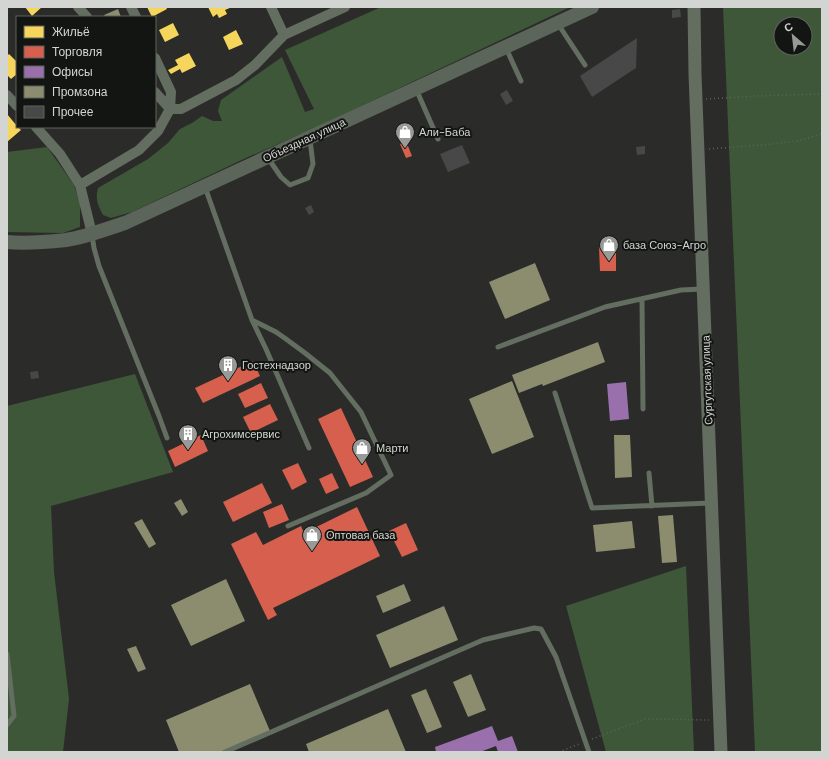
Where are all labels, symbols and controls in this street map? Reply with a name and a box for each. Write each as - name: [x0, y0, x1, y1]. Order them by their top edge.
- legend: [16, 16, 156, 128]
- north arrow: [773, 16, 813, 56]
- text: С: [782, 19, 795, 35]
- text: Жильё: [52, 24, 90, 40]
- text: Торговля: [52, 44, 102, 60]
- text: Офисы: [52, 64, 93, 80]
- text: Промзона: [52, 84, 108, 100]
- text: Прочее: [52, 104, 94, 120]
- street label: Объездная улица: [260, 114, 348, 165]
- shop icon: Али-Баба: [394, 121, 416, 149]
- place label: Али-Баба: [419, 125, 471, 139]
- shop icon: база Союз-Агро: [598, 234, 620, 262]
- place label: база Союз-Агро: [623, 238, 706, 252]
- street label: Сургутская улица: [698, 334, 716, 425]
- building icon: Гостехнадзор: [217, 354, 239, 382]
- place label: Гостехнадзор: [242, 358, 311, 372]
- building icon: Агрохимсервис: [177, 423, 199, 451]
- place label: Агрохимсервис: [202, 427, 280, 441]
- shop icon: Марти: [351, 437, 373, 465]
- place label: Марти: [376, 441, 408, 455]
- shop icon: Оптовая база: [301, 524, 323, 552]
- place label: Оптовая база: [326, 528, 396, 542]

